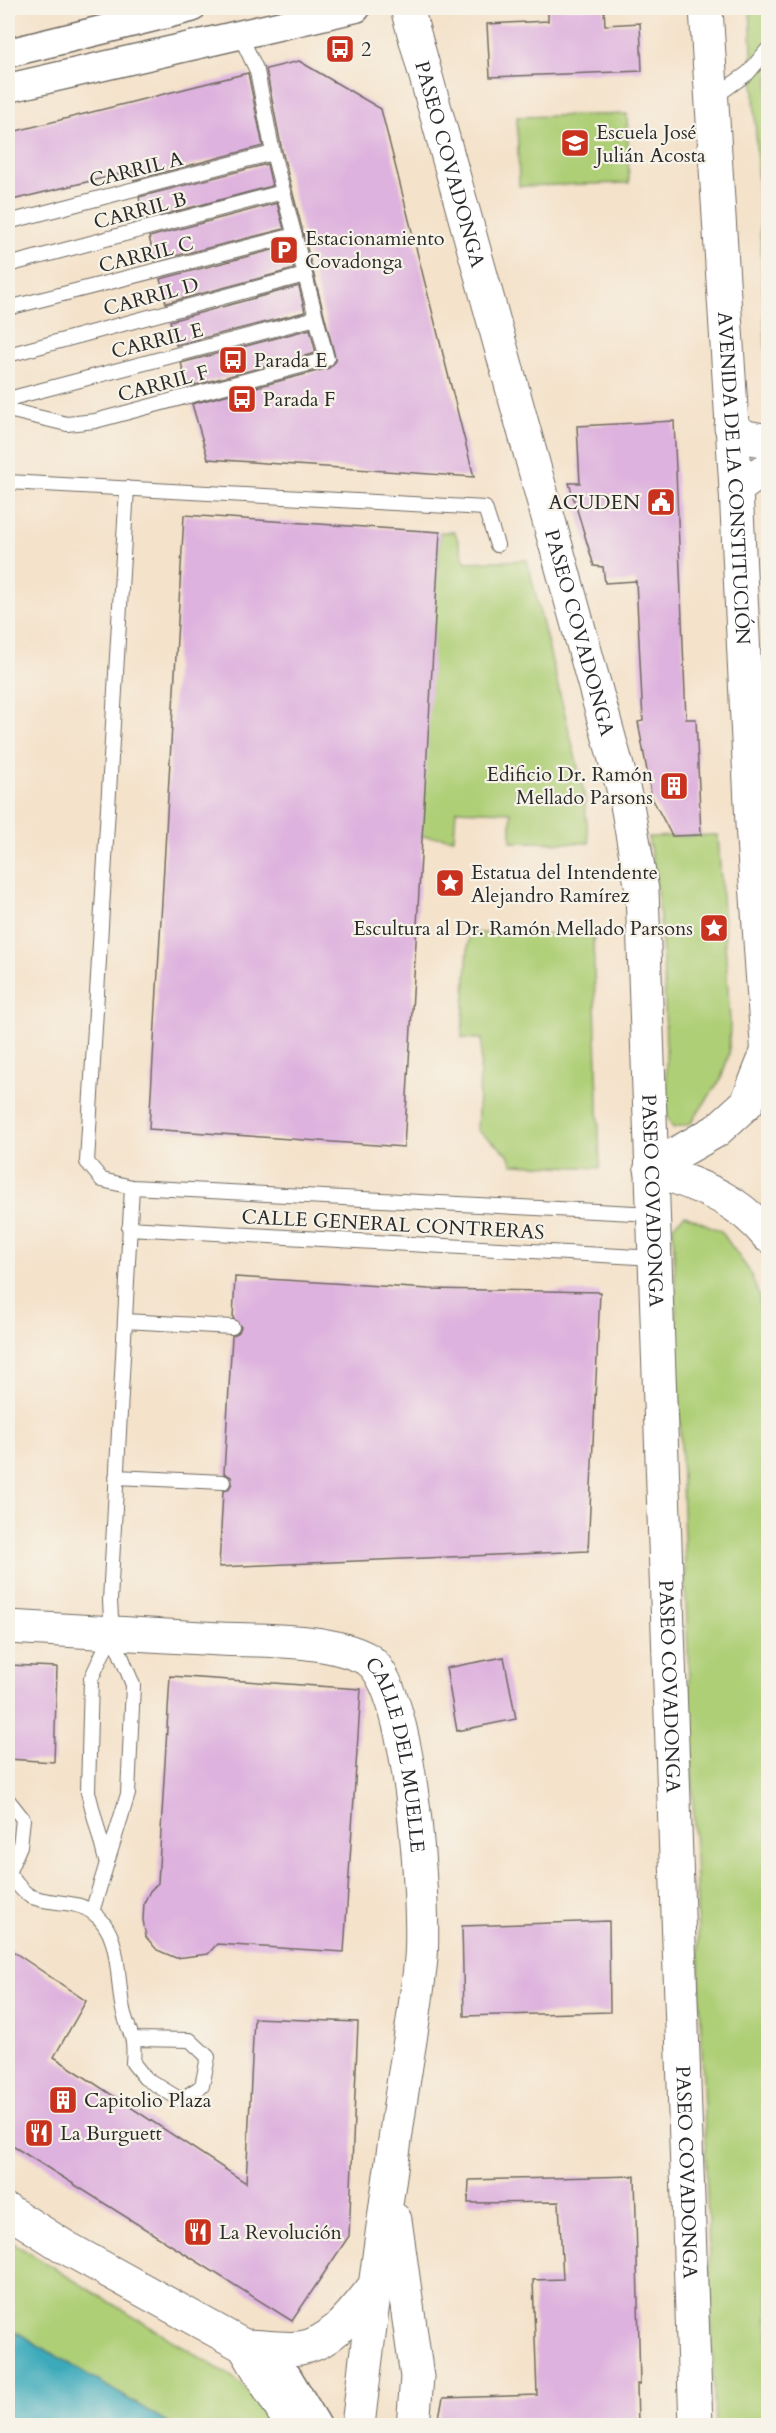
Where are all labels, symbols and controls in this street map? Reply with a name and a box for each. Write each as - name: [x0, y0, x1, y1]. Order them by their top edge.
- bus stop icon: 2: [324, 33, 356, 65]
- place label: 2: [361, 36, 371, 63]
- street label: PASEO COVADONGA: [408, 58, 491, 271]
- place label: Escuela José Julián Acosta: [593, 119, 706, 169]
- school or university icon: Escuela José Julián Acosta: [559, 127, 591, 159]
- street label: CARRIL A: [86, 145, 187, 194]
- street label: CARRIL B: [91, 185, 190, 236]
- place label: Estacionamiento Covadonga: [305, 225, 445, 275]
- street label: CARRIL C: [96, 230, 196, 279]
- parking icon: Estacionamiento Covadonga: [268, 234, 300, 266]
- street label: CARRIL D: [100, 271, 202, 322]
- street label: AVENIDA DE LA CONSTITUCIÓN: [711, 311, 756, 645]
- street label: CARRIL E: [108, 316, 206, 365]
- bus stop icon: Parada E: [217, 344, 249, 376]
- place label: Parada E: [254, 347, 327, 374]
- street label: CARRIL F: [115, 358, 212, 409]
- bus stop icon: Parada F: [226, 383, 258, 415]
- place label: Parada F: [263, 386, 335, 413]
- public building icon: ACUDEN: [645, 486, 677, 518]
- place label: ACUDEN: [548, 489, 640, 516]
- street label: PASEO COVADONGA: [538, 526, 621, 740]
- place label: Edificio Dr. Ramón Mellado Parsons: [487, 761, 654, 811]
- building icon: Edificio Dr. Ramón Mellado Parsons: [658, 770, 690, 802]
- place label: Estatua del Intendente Alejandro Ramírez: [471, 859, 658, 909]
- place icon: Estatua del Intendente Alejandro Ramírez: [434, 867, 466, 899]
- place icon: Escultura al Dr. Ramón Mellado Parsons: [698, 912, 730, 944]
- place label: Escultura al Dr. Ramón Mellado Parsons: [353, 915, 693, 942]
- street label: PASEO COVADONGA: [635, 1094, 670, 1309]
- street label: CALLE GENERAL CONTRERAS: [241, 1203, 545, 1246]
- street label: PASEO COVADONGA: [652, 1579, 687, 1794]
- street label: CALLE DEL MUELLE: [359, 1651, 431, 1854]
- street label: PASEO COVADONGA: [669, 2065, 704, 2280]
- building icon: Capitolio Plaza: [47, 2084, 79, 2116]
- place label: Capitolio Plaza: [84, 2087, 212, 2114]
- restaurant icon: La Burguett: [23, 2117, 55, 2149]
- place label: La Burguett: [60, 2120, 163, 2147]
- restaurant icon: La Revolución: [182, 2216, 214, 2248]
- place label: La Revolución: [219, 2219, 343, 2246]

